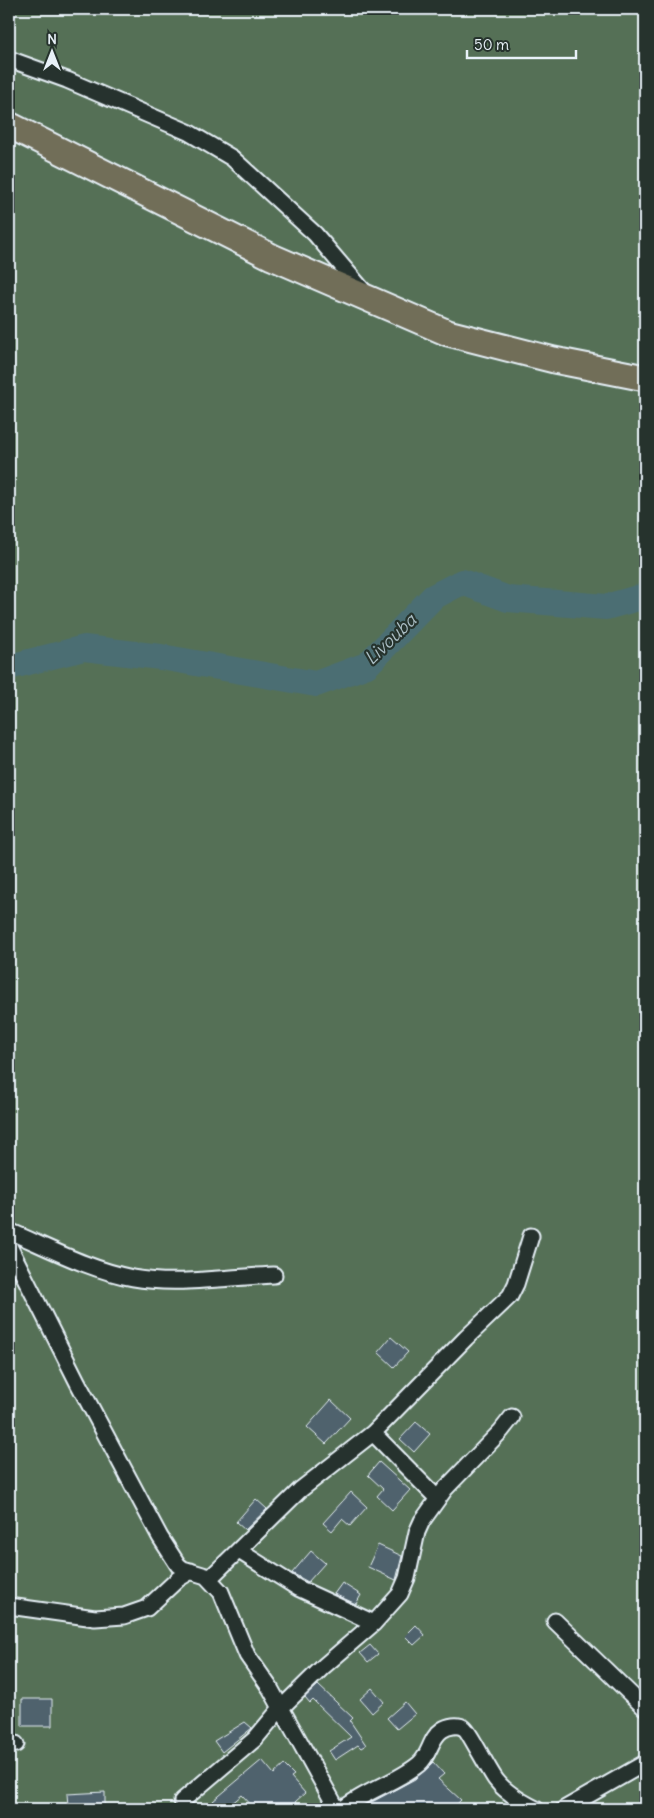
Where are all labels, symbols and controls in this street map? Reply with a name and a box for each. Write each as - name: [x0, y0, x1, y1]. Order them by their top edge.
- north arrow: [28, 28, 78, 78]
- scale bar: [467, 28, 575, 60]
- text: N: [47, 30, 57, 48]
- text: 50 m: [474, 35, 509, 54]
- water label: Livouba: [359, 608, 422, 669]

